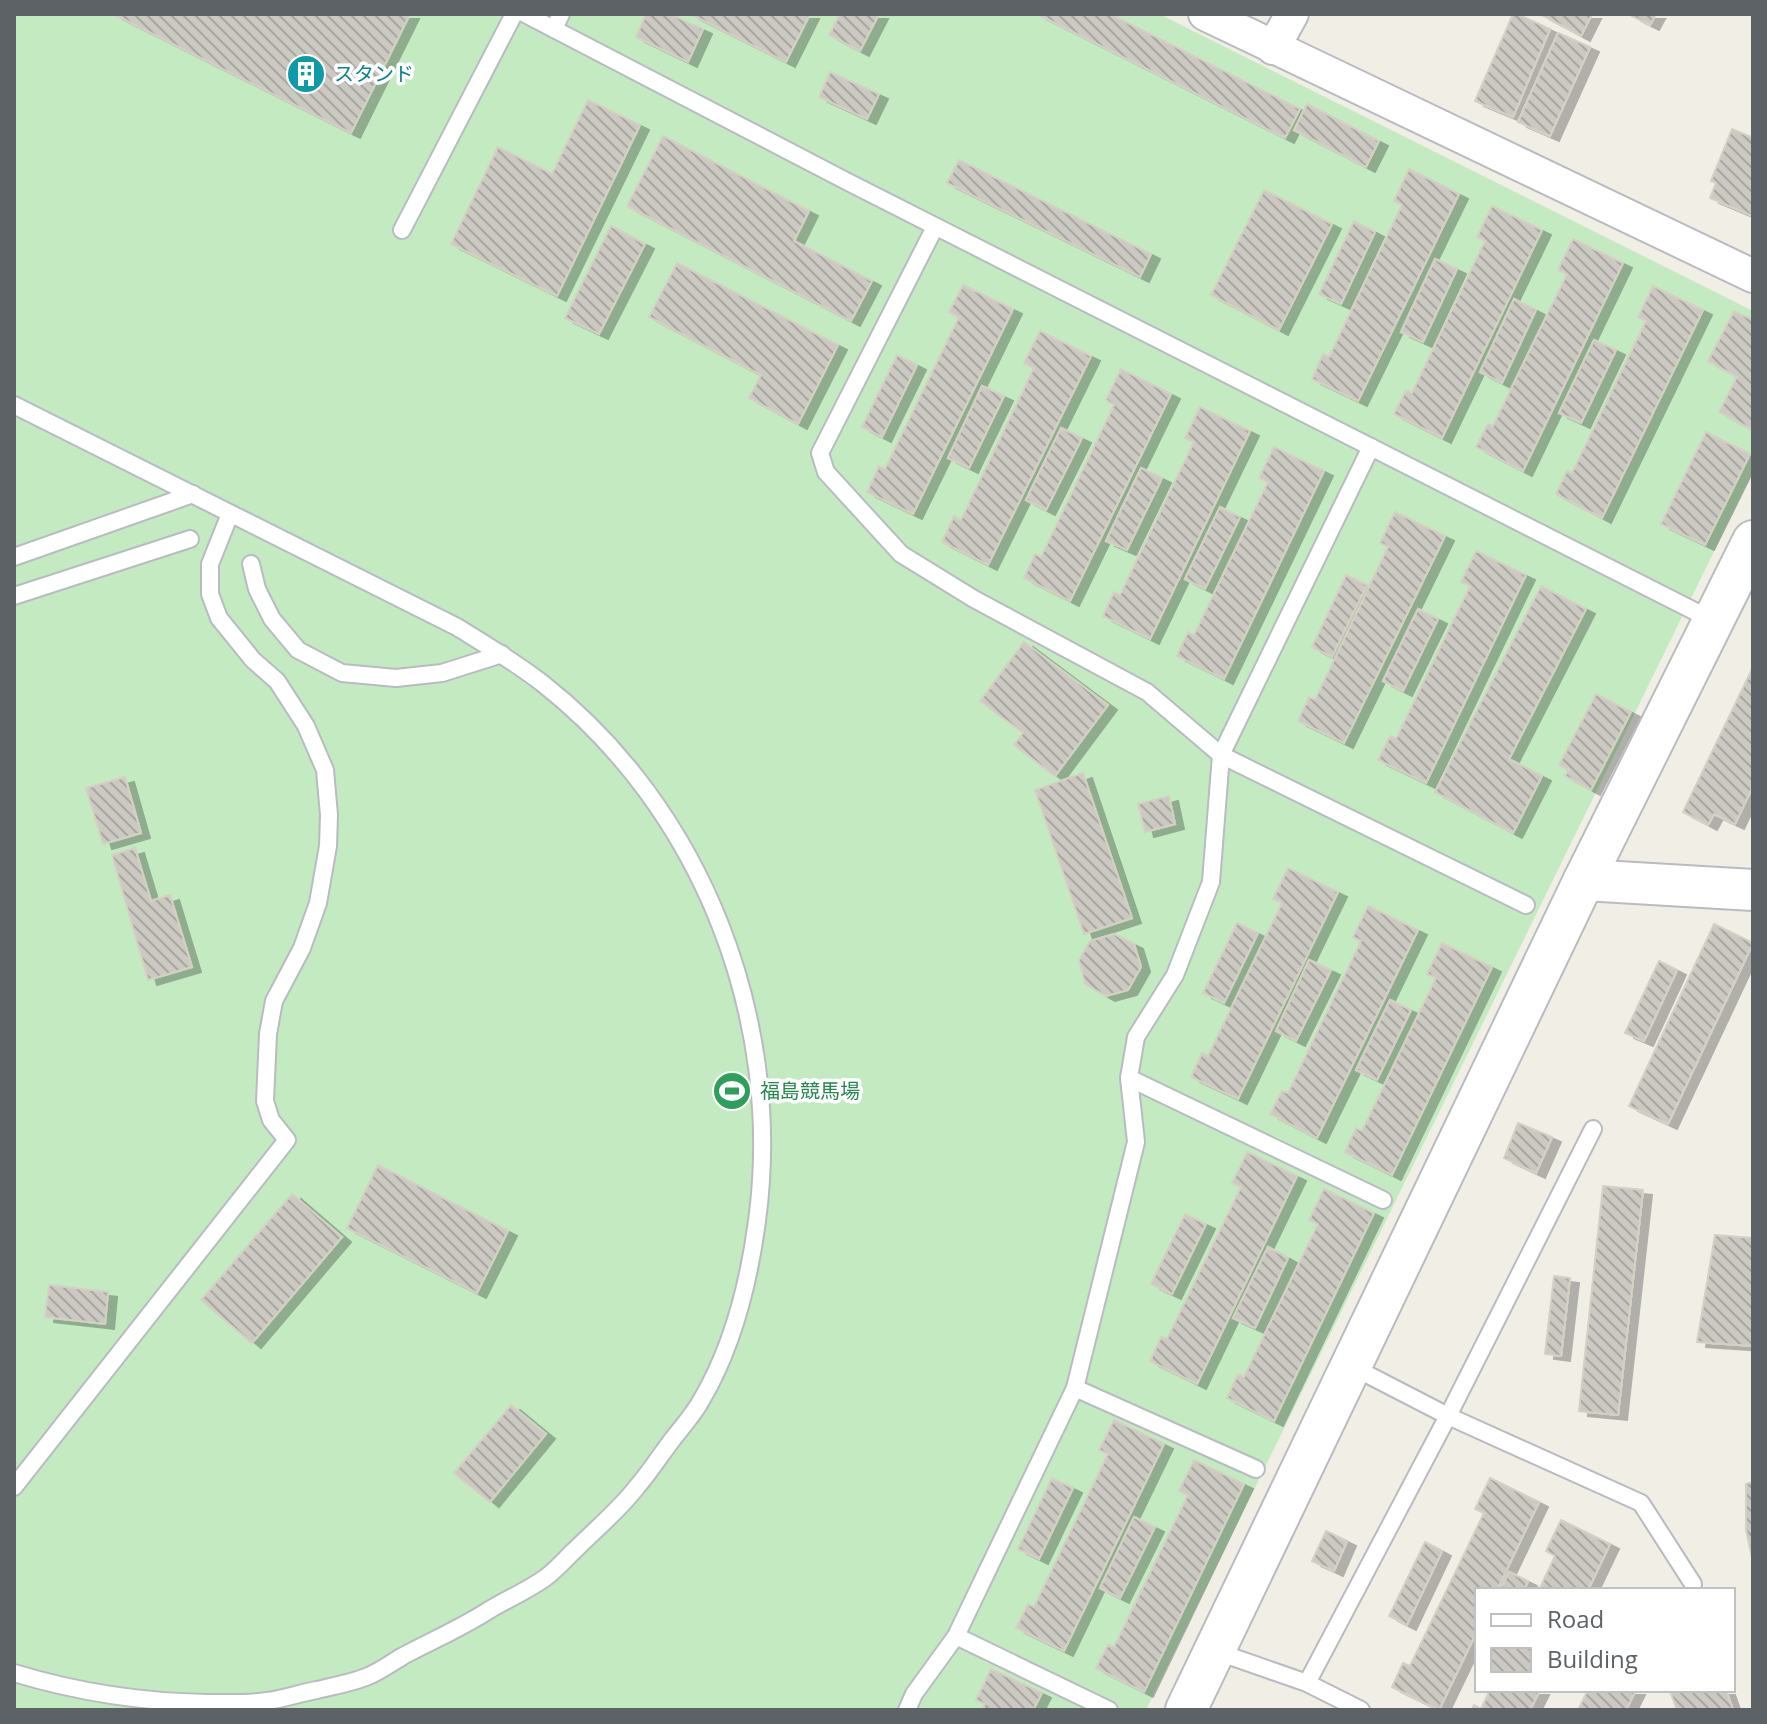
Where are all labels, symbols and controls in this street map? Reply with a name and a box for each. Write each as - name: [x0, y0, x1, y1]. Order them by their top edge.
- building icon: スタンド: [285, 53, 327, 95]
- place label: スタンド: [334, 60, 414, 87]
- sports icon: 福島競馬場: [711, 1070, 753, 1112]
- place label: 福島競馬場: [760, 1077, 860, 1104]
- legend: [1475, 1588, 1735, 1692]
- text: Road: [1547, 1602, 1604, 1635]
- text: Building: [1547, 1642, 1638, 1675]

